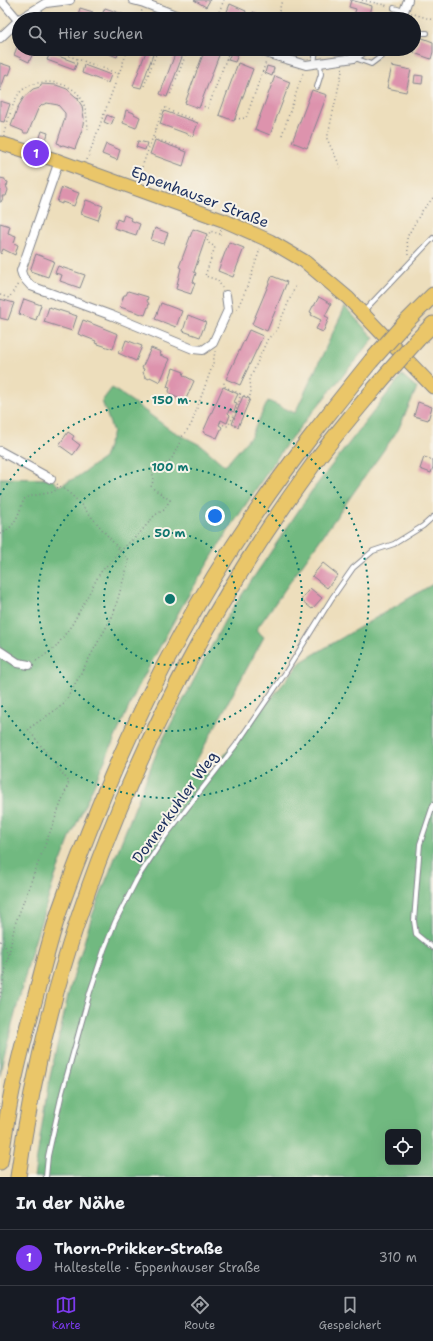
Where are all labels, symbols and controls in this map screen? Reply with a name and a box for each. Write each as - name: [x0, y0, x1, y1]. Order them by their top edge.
- search box: [12, 12, 421, 56]
- icon: search: [26, 23, 48, 45]
- text: Hier suchen: [58, 24, 143, 44]
- pin: 1: [23, 138, 49, 168]
- street label: Eppenhauser Straße: [128, 161, 272, 233]
- text: 150 m: [152, 392, 188, 408]
- text: 100 m: [152, 459, 189, 475]
- your location: [205, 506, 225, 526]
- text: 50 m: [155, 525, 186, 541]
- centre of rings: [163, 592, 177, 606]
- street label: Donnerkuhler Weg: [128, 747, 222, 867]
- map controls: [385, 1129, 421, 1165]
- button: locate: [385, 1129, 421, 1165]
- text: In der Nähe: [16, 1192, 125, 1214]
- text: Thorn-Prikker-Straße: [54, 1239, 223, 1259]
- text: 1: [26, 1249, 32, 1266]
- text: 310 m: [379, 1249, 417, 1266]
- text: Haltestelle · Eppenhauser Straße: [54, 1259, 260, 1276]
- tab: Karte: [52, 1294, 81, 1333]
- tab: Route: [184, 1294, 215, 1333]
- tab: Gespeichert: [319, 1294, 381, 1333]

